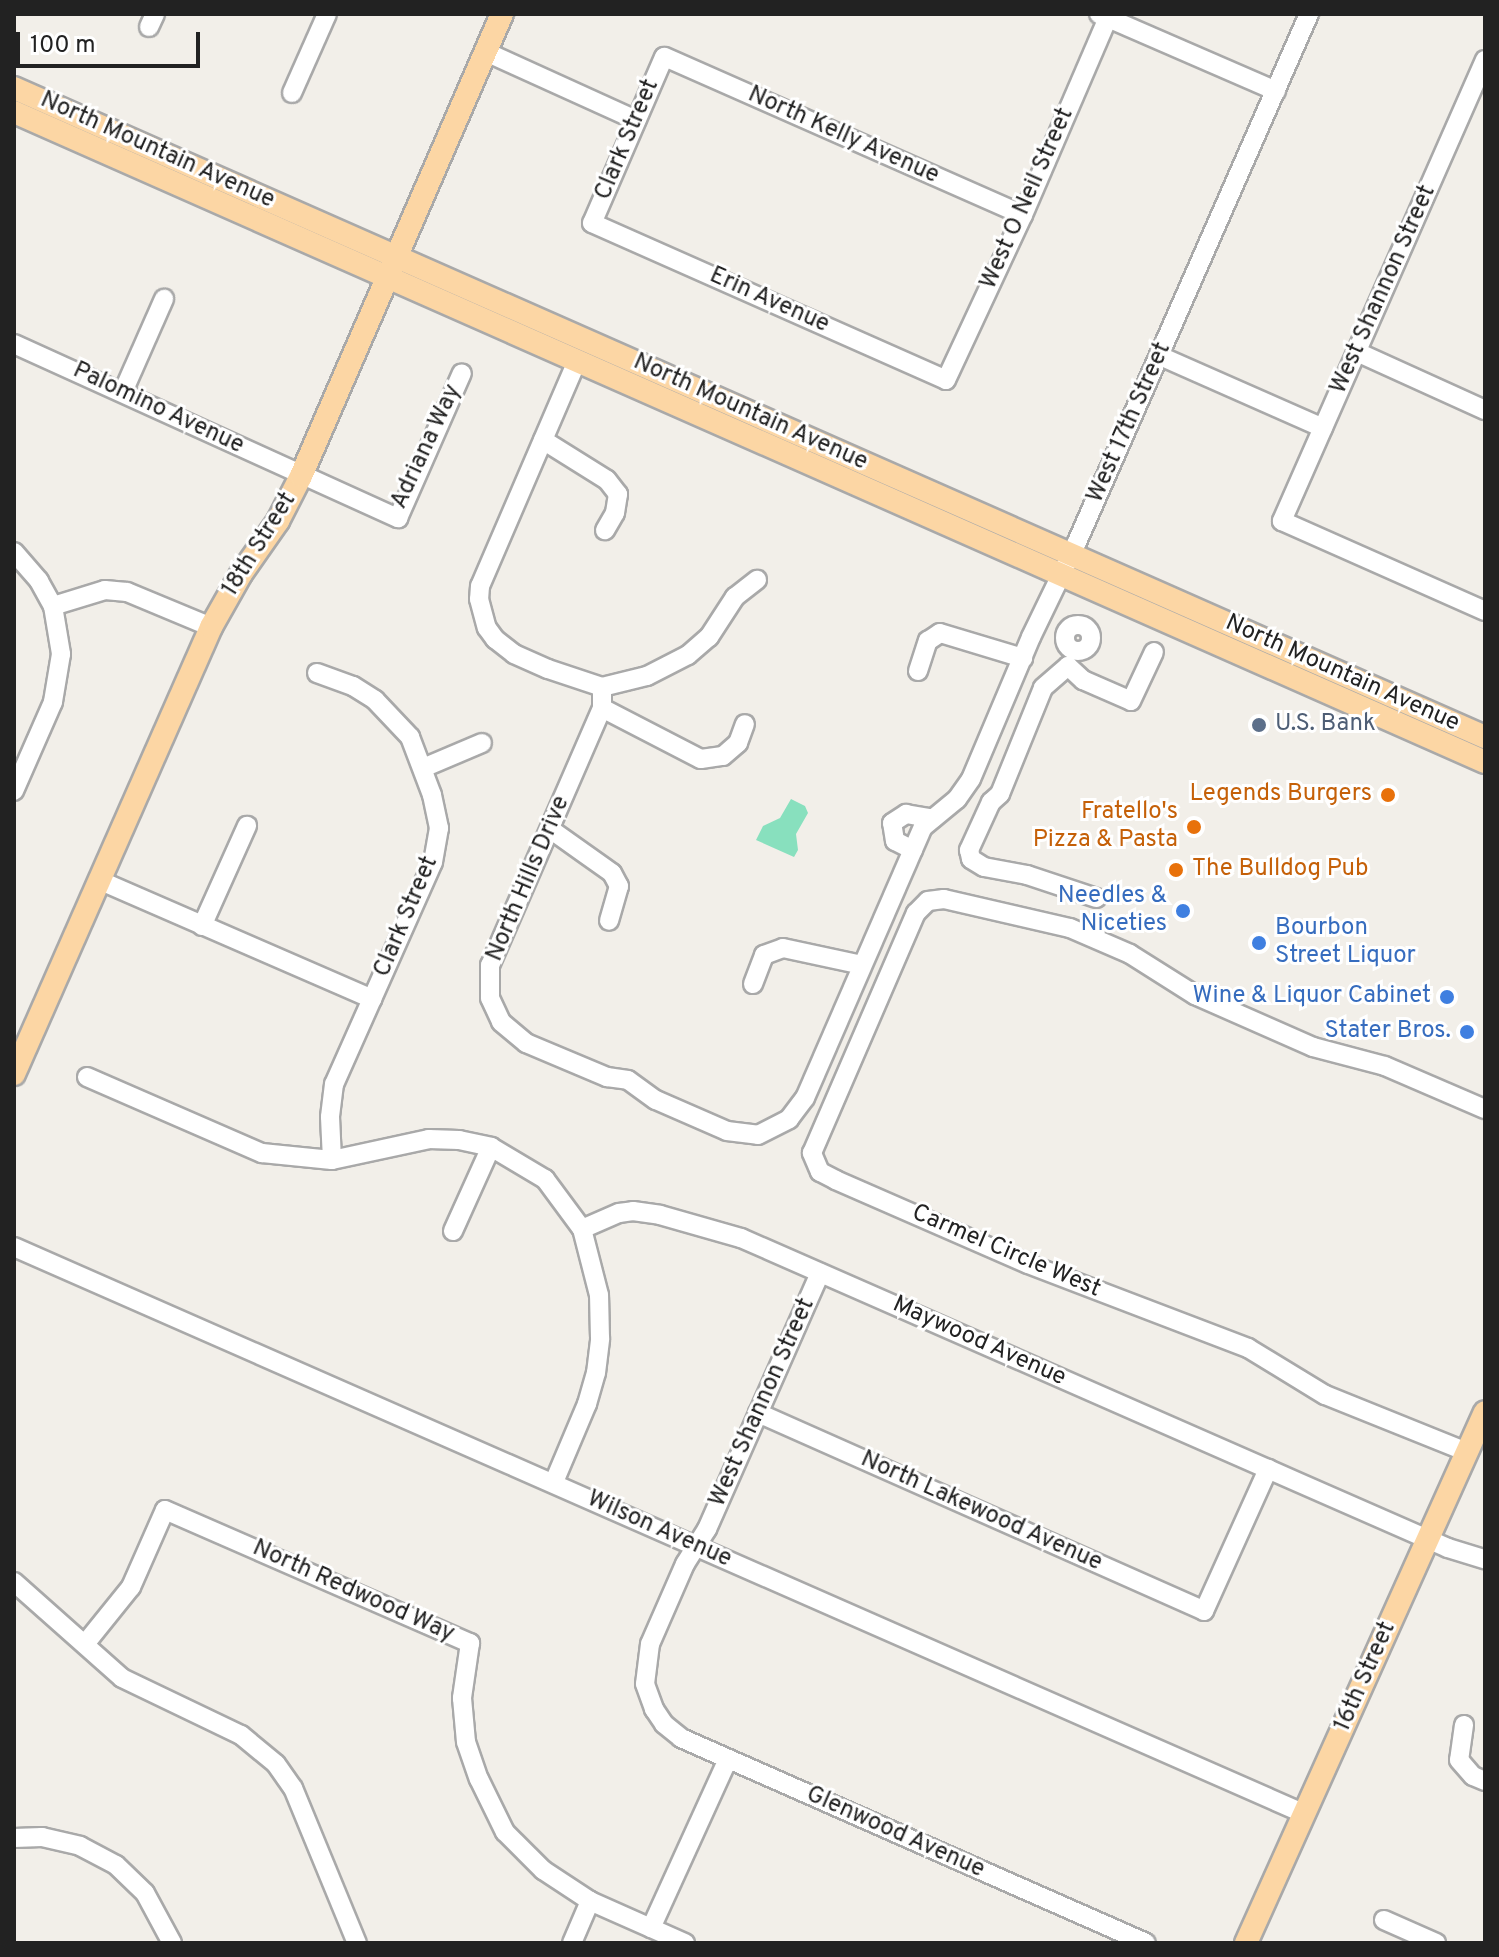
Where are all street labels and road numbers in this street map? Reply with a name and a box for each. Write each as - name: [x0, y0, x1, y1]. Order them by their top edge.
- street label: Clark Street: [590, 75, 666, 205]
- street label: North Kelly Avenue: [743, 81, 943, 191]
- street label: North Mountain Avenue: [35, 86, 279, 216]
- street label: West O Neil Street: [975, 104, 1081, 294]
- street label: West Shannon Street: [1325, 181, 1443, 399]
- street label: Erin Avenue: [704, 262, 834, 340]
- street label: West 17th Street: [1082, 338, 1178, 508]
- street label: North Mountain Avenue: [628, 348, 872, 478]
- street label: Palomino Avenue: [67, 357, 249, 461]
- street label: Adriana Way: [386, 380, 468, 514]
- street label: 18th Street: [217, 488, 303, 602]
- street label: North Mountain Avenue: [1220, 609, 1464, 739]
- street label: North Hills Drive: [481, 792, 577, 966]
- street label: Clark Street: [369, 852, 445, 982]
- street label: Carmel Circle West: [907, 1199, 1105, 1305]
- street label: Maywood Avenue: [887, 1291, 1071, 1393]
- street label: West Shannon Street: [704, 1294, 822, 1512]
- street label: North Lakewood Avenue: [855, 1445, 1107, 1579]
- street label: Wilson Avenue: [582, 1485, 736, 1575]
- street label: North Redwood Way: [247, 1534, 459, 1650]
- street label: 16th Street: [1329, 1618, 1403, 1736]
- street label: Glenwood Avenue: [801, 1781, 989, 1885]

